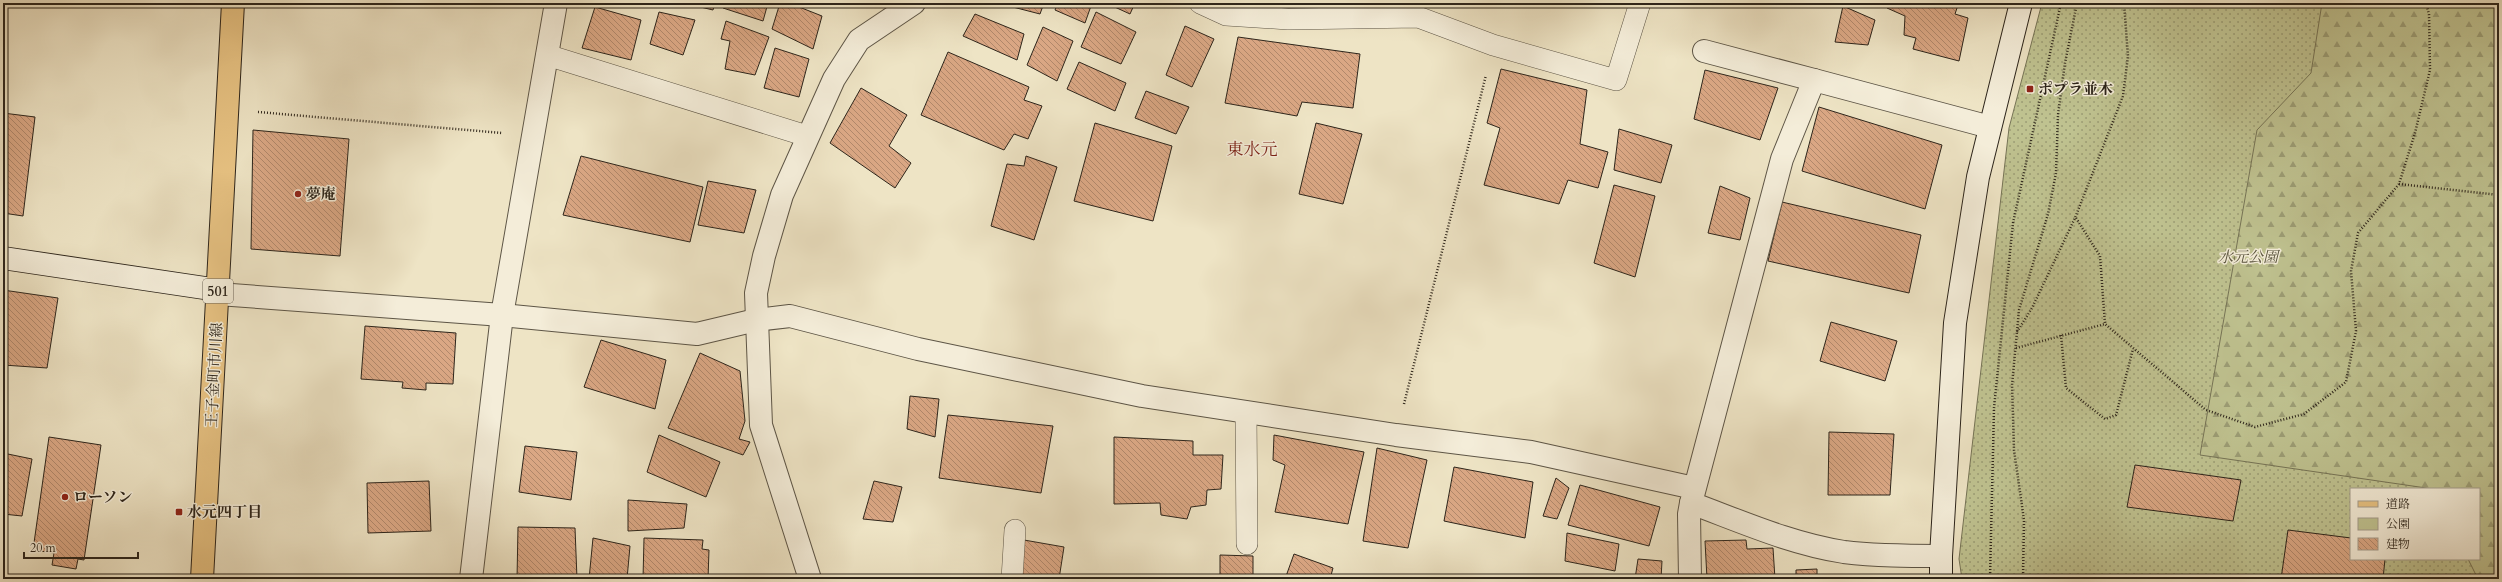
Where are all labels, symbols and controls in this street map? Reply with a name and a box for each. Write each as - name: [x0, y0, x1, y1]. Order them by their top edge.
- place label: ポプラ並木: [2038, 79, 2113, 99]
- marker: ポプラ並木: [2025, 84, 2035, 94]
- district label: 東水元: [1227, 138, 1278, 161]
- place label: 夢庵: [306, 184, 336, 204]
- marker: 夢庵: [293, 189, 303, 199]
- park label: 水元公園: [2218, 247, 2281, 267]
- road number: 501: [203, 279, 233, 303]
- street label: 王子金町市川線: [201, 322, 227, 428]
- place label: ローソン: [73, 487, 132, 507]
- legend: [2350, 488, 2480, 560]
- marker: ローソン: [60, 492, 70, 502]
- text: 道路: [2386, 496, 2410, 512]
- place label: 水元四丁目: [187, 502, 262, 522]
- marker: 水元四丁目: [174, 507, 184, 517]
- text: 公園: [2386, 516, 2410, 532]
- scale bar: [24, 534, 138, 560]
- text: 建物: [2386, 536, 2410, 552]
- text: 20 m: [30, 540, 57, 556]

